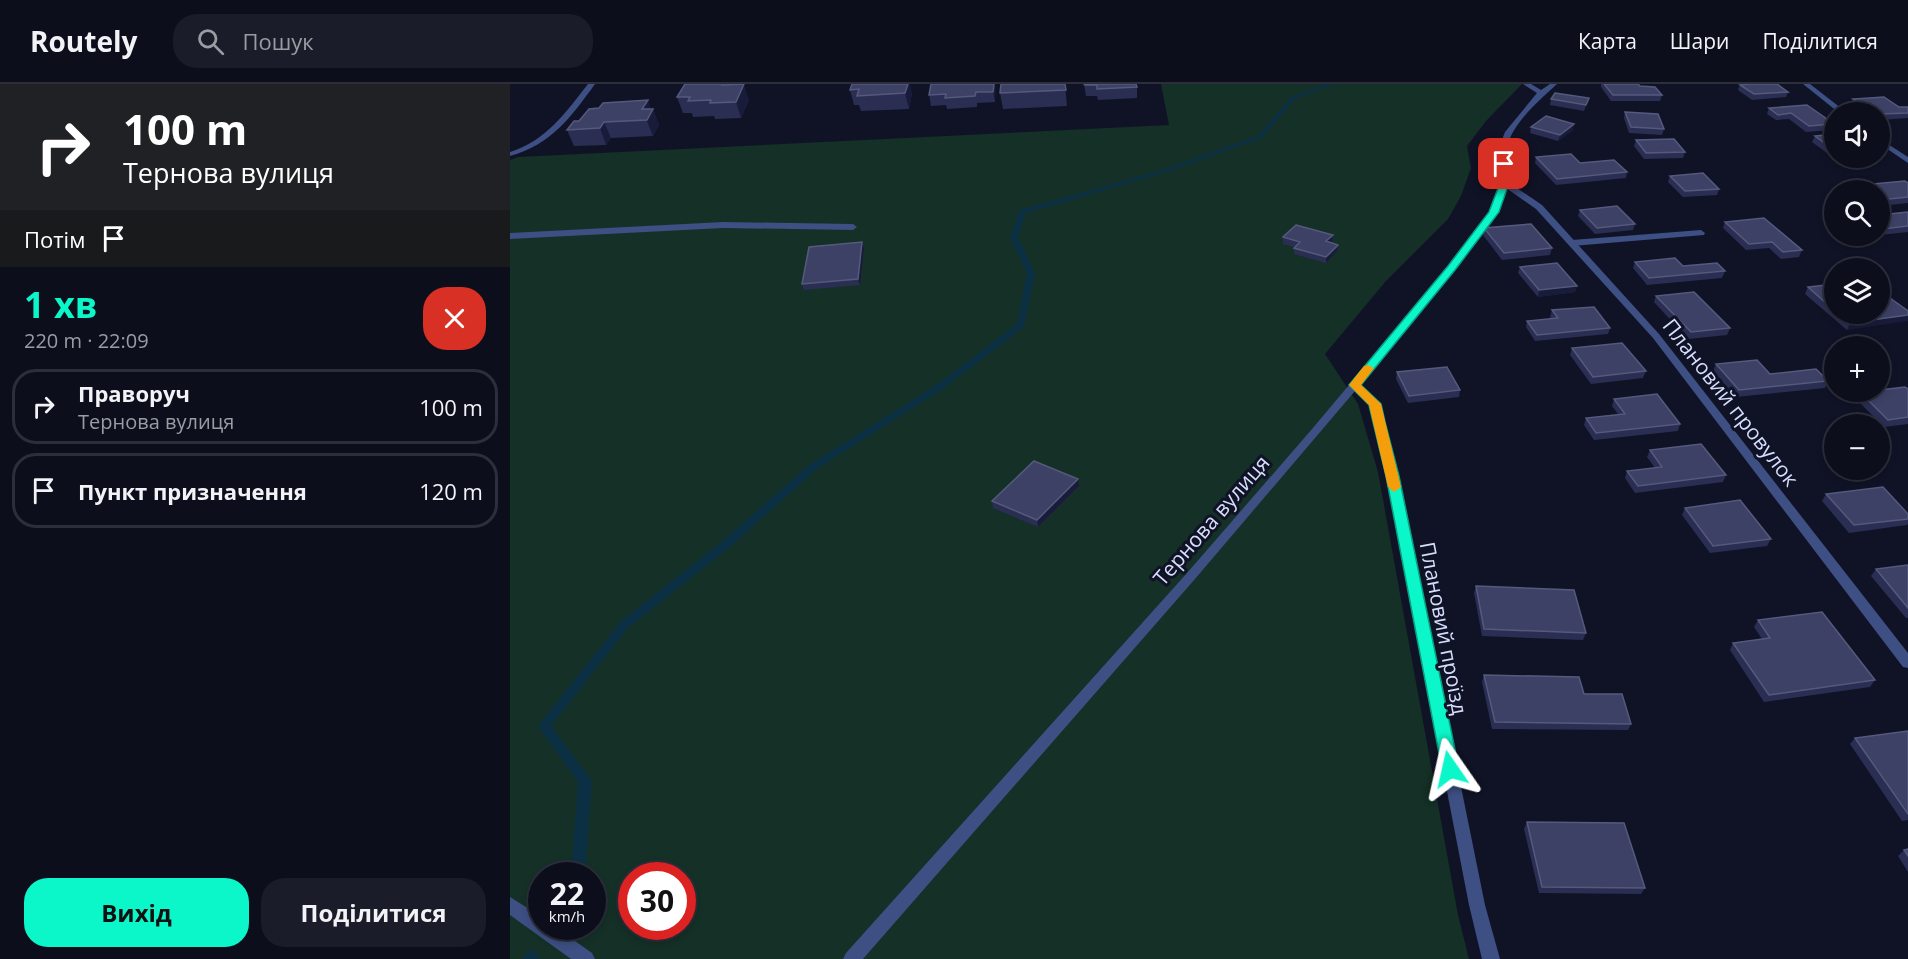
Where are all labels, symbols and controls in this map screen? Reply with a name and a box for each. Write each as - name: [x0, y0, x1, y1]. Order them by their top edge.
- search box: [173, 14, 593, 68]
- text: Routely: [30, 22, 137, 60]
- icon: search: [194, 25, 227, 58]
- text: Пошук: [242, 26, 314, 56]
- text: Карта: [1578, 27, 1637, 55]
- text: Шари: [1670, 27, 1729, 55]
- text: Поділитися: [1762, 27, 1878, 55]
- text: 100 m: [123, 100, 247, 157]
- map controls: [1824, 102, 1890, 480]
- button: sound: [1824, 102, 1890, 168]
- icon: right: [24, 108, 102, 186]
- pin: [1478, 138, 1529, 189]
- icon: arrive: [1487, 147, 1520, 180]
- text: Тернова вулиця: [123, 154, 334, 191]
- button: search: [1824, 180, 1890, 246]
- icon: arrive: [97, 222, 130, 255]
- text: Потім: [24, 224, 85, 254]
- button: layers: [1824, 258, 1890, 324]
- text: 1 хв: [24, 280, 97, 329]
- button: close: [423, 287, 486, 350]
- street label: Плановий провулок: [1657, 312, 1805, 492]
- text: 220 m · 22:09: [24, 327, 149, 354]
- button: +: [1824, 336, 1890, 402]
- text: Праворуч: [78, 378, 190, 408]
- icon: right: [27, 390, 60, 423]
- text: 100 m: [419, 392, 483, 422]
- text: Тернова вулиця: [78, 408, 234, 435]
- button: −: [1824, 414, 1890, 480]
- street label: Тернова вулиця: [1147, 449, 1275, 591]
- icon: arrive: [27, 474, 60, 507]
- text: Пункт призначення: [78, 476, 307, 506]
- text: 120 m: [419, 476, 483, 506]
- street label: Плановий проїзд: [1414, 539, 1474, 717]
- position arrow: [1418, 737, 1482, 801]
- speed limit sign: 30: [618, 862, 696, 940]
- text: 22: [550, 873, 584, 914]
- button: Вихід: [24, 878, 249, 947]
- button: Поділитися: [261, 878, 486, 947]
- text: km/h: [549, 906, 585, 926]

